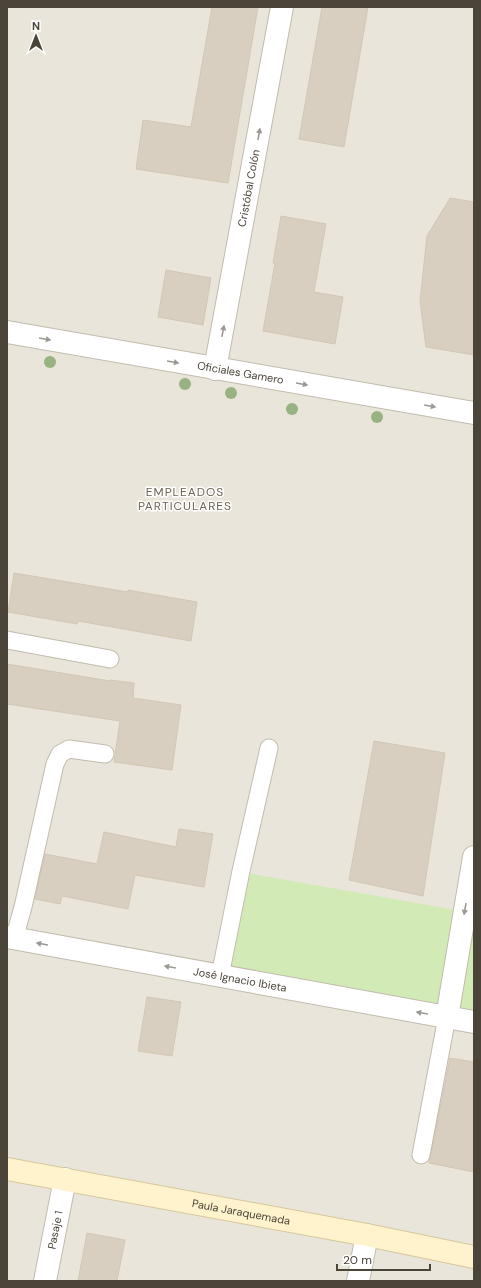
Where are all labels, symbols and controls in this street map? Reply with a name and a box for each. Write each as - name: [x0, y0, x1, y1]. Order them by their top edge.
- north arrow: [16, 16, 56, 56]
- text: N: [32, 19, 40, 33]
- one-way arrow: [256, 128, 262, 140]
- street label: Cristóbal Colón: [234, 148, 263, 228]
- one-way arrow: [220, 324, 226, 337]
- one-way arrow: [39, 336, 52, 342]
- street label: Oficiales Gamero: [196, 358, 285, 387]
- one-way arrow: [167, 359, 180, 365]
- one-way arrow: [295, 381, 308, 387]
- one-way arrow: [424, 403, 436, 409]
- district label: EMPLEADOS PARTICULARES: [138, 484, 232, 514]
- one-way arrow: [462, 903, 468, 915]
- one-way arrow: [36, 941, 48, 947]
- one-way arrow: [164, 964, 176, 970]
- street label: José Ignacio Ibieta: [192, 964, 288, 995]
- one-way arrow: [416, 1010, 428, 1016]
- street label: Paula Jaraquemada: [191, 1196, 291, 1228]
- street label: Pasaje 1: [44, 1210, 66, 1250]
- scale bar: [337, 1246, 430, 1272]
- text: 20 m: [343, 1252, 372, 1268]

